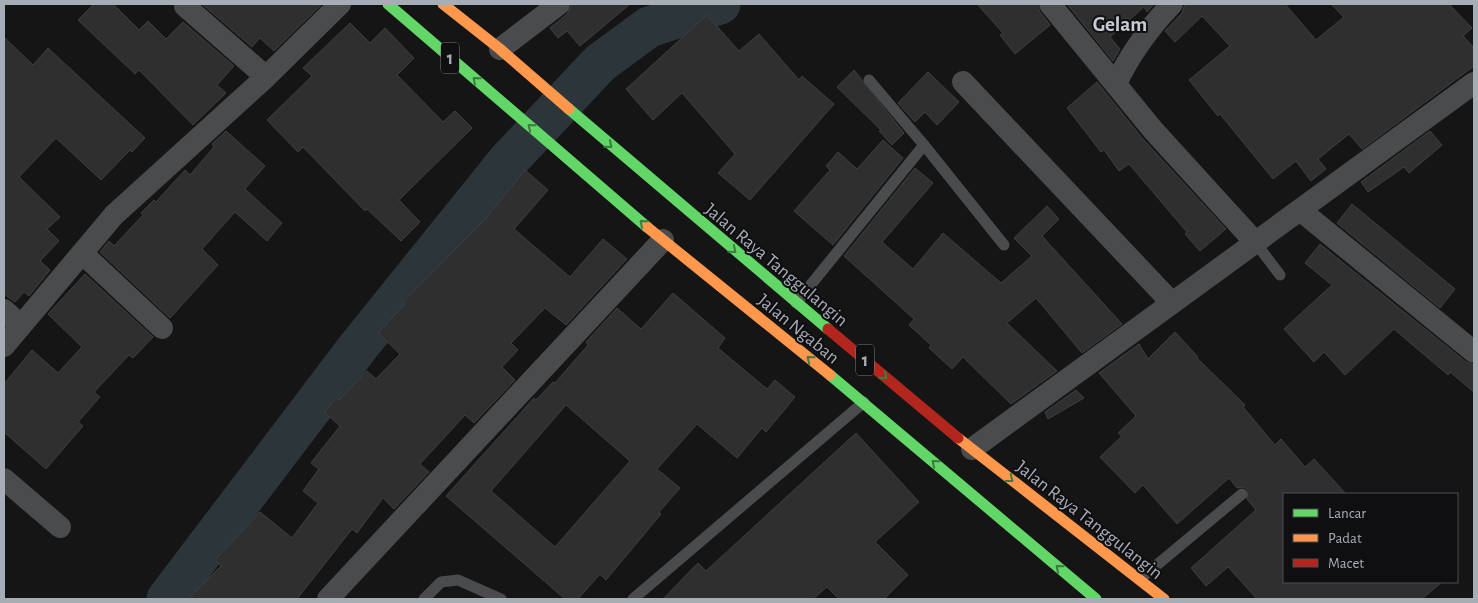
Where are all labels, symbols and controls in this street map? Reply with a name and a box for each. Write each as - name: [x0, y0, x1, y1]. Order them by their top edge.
- district label: Gelam: [1093, 14, 1147, 35]
- road number: 1: [441, 42, 459, 74]
- one-way arrow: [473, 77, 482, 85]
- one-way arrow: [528, 123, 537, 132]
- one-way arrow: [603, 139, 612, 148]
- street label: Jalan Raya Tanggulangin: [701, 200, 851, 330]
- one-way arrow: [640, 220, 649, 229]
- one-way arrow: [727, 244, 736, 253]
- street label: Jalan Ngaban: [754, 291, 842, 368]
- road number: 1: [856, 344, 874, 376]
- one-way arrow: [807, 356, 816, 364]
- one-way arrow: [878, 371, 887, 379]
- street label: Jalan Raya Tanggulangin: [1012, 457, 1166, 583]
- one-way arrow: [931, 459, 940, 468]
- one-way arrow: [1005, 473, 1014, 482]
- legend: [1283, 493, 1458, 583]
- text: Lancar: [1328, 506, 1366, 521]
- text: Padat: [1328, 531, 1362, 546]
- text: Macet: [1328, 556, 1364, 571]
- one-way arrow: [1055, 564, 1064, 573]

